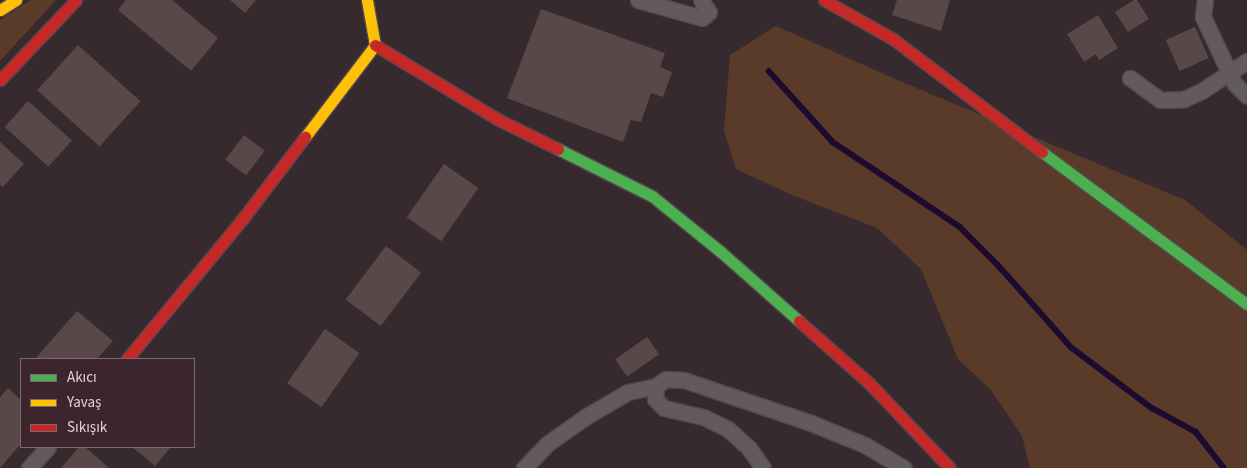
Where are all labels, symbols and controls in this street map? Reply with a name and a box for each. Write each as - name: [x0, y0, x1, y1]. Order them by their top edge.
- legend: [20, 358, 195, 448]
- text: Akıcı: [67, 367, 97, 388]
- text: Yavaş: [67, 392, 101, 413]
- text: Sıkışık: [67, 417, 107, 438]

